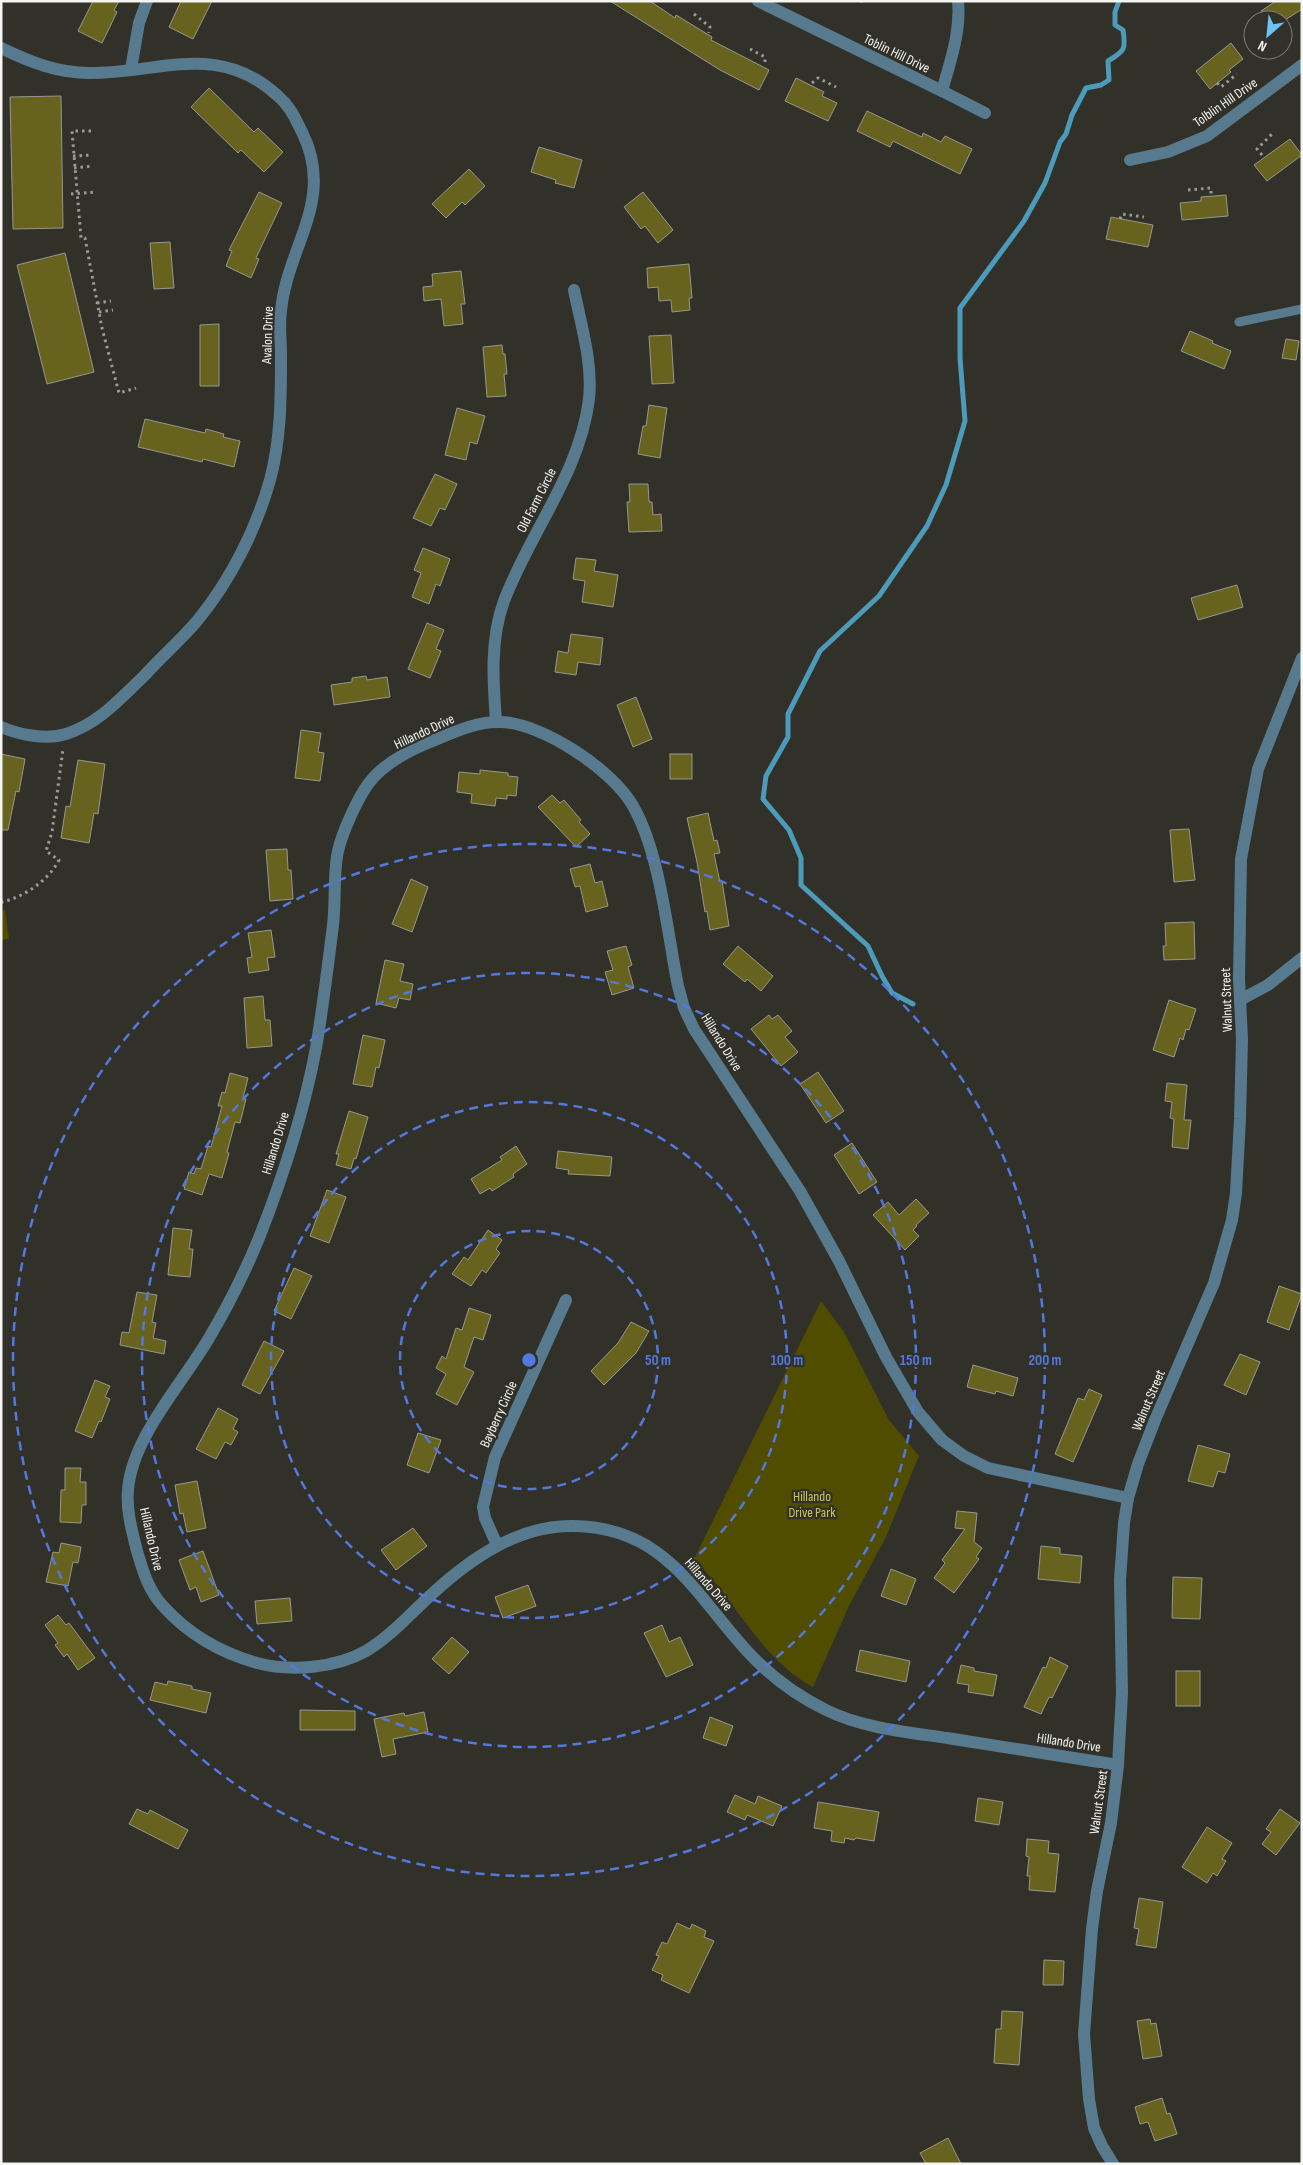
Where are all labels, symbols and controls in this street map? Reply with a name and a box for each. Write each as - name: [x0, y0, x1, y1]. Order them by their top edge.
- north arrow: [1243, 10, 1293, 60]
- street label: Toblin Hill Drive: [861, 30, 933, 77]
- text: N: [1255, 37, 1270, 55]
- street label: Tolblin Hill Drive: [1190, 74, 1261, 131]
- street label: Avalon Drive: [258, 306, 277, 365]
- street label: Old Farm Circle: [513, 465, 560, 535]
- street label: Hillando Drive: [391, 710, 457, 753]
- street label: Walnut Street: [1217, 967, 1236, 1033]
- street label: Hillando Drive: [697, 1010, 746, 1074]
- street label: Hillando Drive: [258, 1110, 293, 1177]
- centre of rings: [520, 1351, 538, 1369]
- text: 50 m: [645, 1351, 671, 1370]
- text: 100 m: [771, 1351, 803, 1370]
- text: 150 m: [900, 1351, 932, 1370]
- text: 200 m: [1028, 1351, 1062, 1370]
- street label: Walnut Street: [1128, 1367, 1169, 1433]
- street label: Bayberry Circle: [476, 1378, 521, 1450]
- park label: Hillando Drive Park: [788, 1488, 836, 1521]
- street label: Hillando Drive: [136, 1506, 167, 1573]
- street label: Hillando Drive: [681, 1554, 736, 1614]
- street label: Hillando Drive: [1036, 1729, 1102, 1756]
- street label: Walnut Street: [1086, 1769, 1111, 1835]

